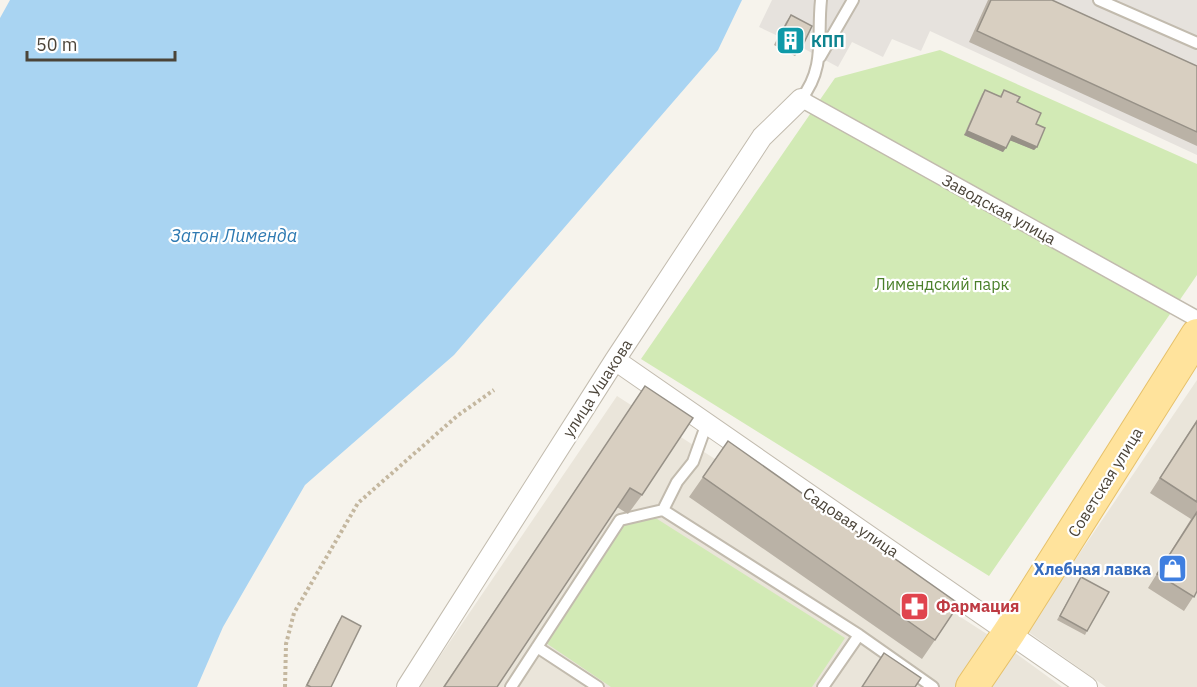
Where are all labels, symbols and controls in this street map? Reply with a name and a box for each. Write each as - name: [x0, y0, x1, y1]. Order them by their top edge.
- scale bar: [27, 24, 176, 62]
- building icon: КПП: [774, 25, 806, 57]
- place label: КПП: [811, 31, 845, 51]
- text: 50 m: [36, 33, 78, 56]
- street label: Заводская улица: [938, 169, 1060, 249]
- water label: Затон Лименда: [171, 224, 297, 247]
- park label: Лимендский парк: [875, 274, 1009, 294]
- street label: улица Ушакова: [558, 335, 636, 441]
- street label: Советская улица: [1063, 423, 1147, 541]
- street label: Садовая улица: [799, 483, 903, 562]
- shop icon: Хлебная лавка: [1156, 553, 1188, 585]
- place label: Хлебная лавка: [1034, 559, 1151, 579]
- pharmacy icon: Фармация: [899, 590, 931, 622]
- place label: Фармация: [936, 596, 1019, 616]

